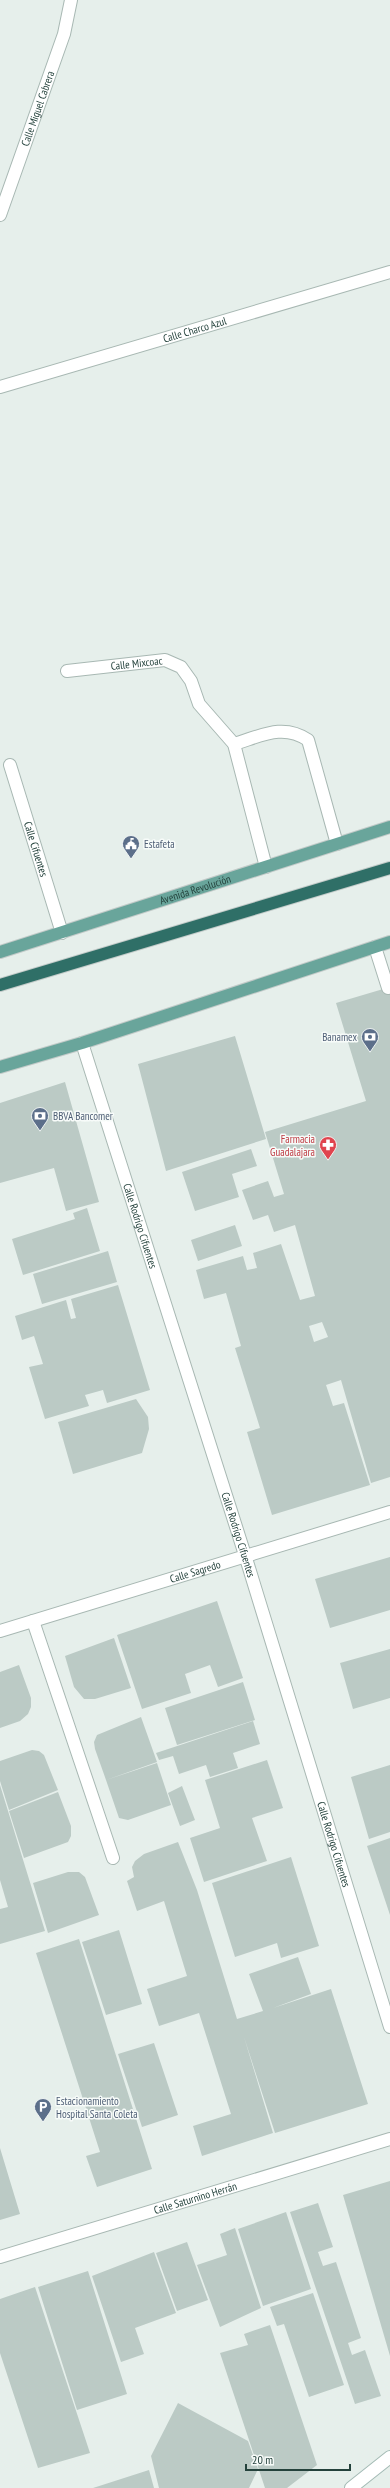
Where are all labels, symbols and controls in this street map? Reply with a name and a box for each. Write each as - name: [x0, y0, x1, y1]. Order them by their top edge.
- street label: Calle Miguel Cabrera: [18, 69, 57, 148]
- street label: Calle Charco Azul: [161, 313, 229, 346]
- street label: Calle Mixcoac: [110, 653, 163, 673]
- street label: Calle Cifuentes: [21, 820, 51, 879]
- public building icon: Estafeta: [121, 834, 141, 859]
- place label: Estafeta: [144, 837, 175, 851]
- street label: Avenida Revolución: [158, 871, 233, 907]
- bank icon: Banamex: [360, 1027, 380, 1052]
- place label: Banamex: [322, 1030, 357, 1044]
- bank icon: BBVA Bancomer: [30, 1106, 50, 1131]
- place label: BBVA Bancomer: [53, 1109, 113, 1123]
- place label: Farmacia Guadalajara: [270, 1132, 315, 1159]
- pharmacy icon: Farmacia Guadalajara: [318, 1135, 338, 1160]
- street label: Calle Rodrigo Cifuentes: [120, 1182, 160, 1271]
- street label: Calle Rodrigo Cifuentes: [218, 1490, 259, 1579]
- street label: Calle Sagredo: [168, 1557, 222, 1586]
- street label: Calle Rodrigo Cifuentes: [314, 1800, 354, 1889]
- place label: Estacionamiento Hospital Santa Coleta: [56, 2094, 138, 2121]
- parking icon: Estacionamiento Hospital Santa Coleta: [33, 2097, 53, 2122]
- street label: Calle Saturnino Herrán: [152, 2179, 239, 2217]
- scale bar: [246, 2446, 350, 2472]
- text: 20 m: [252, 2452, 273, 2467]

